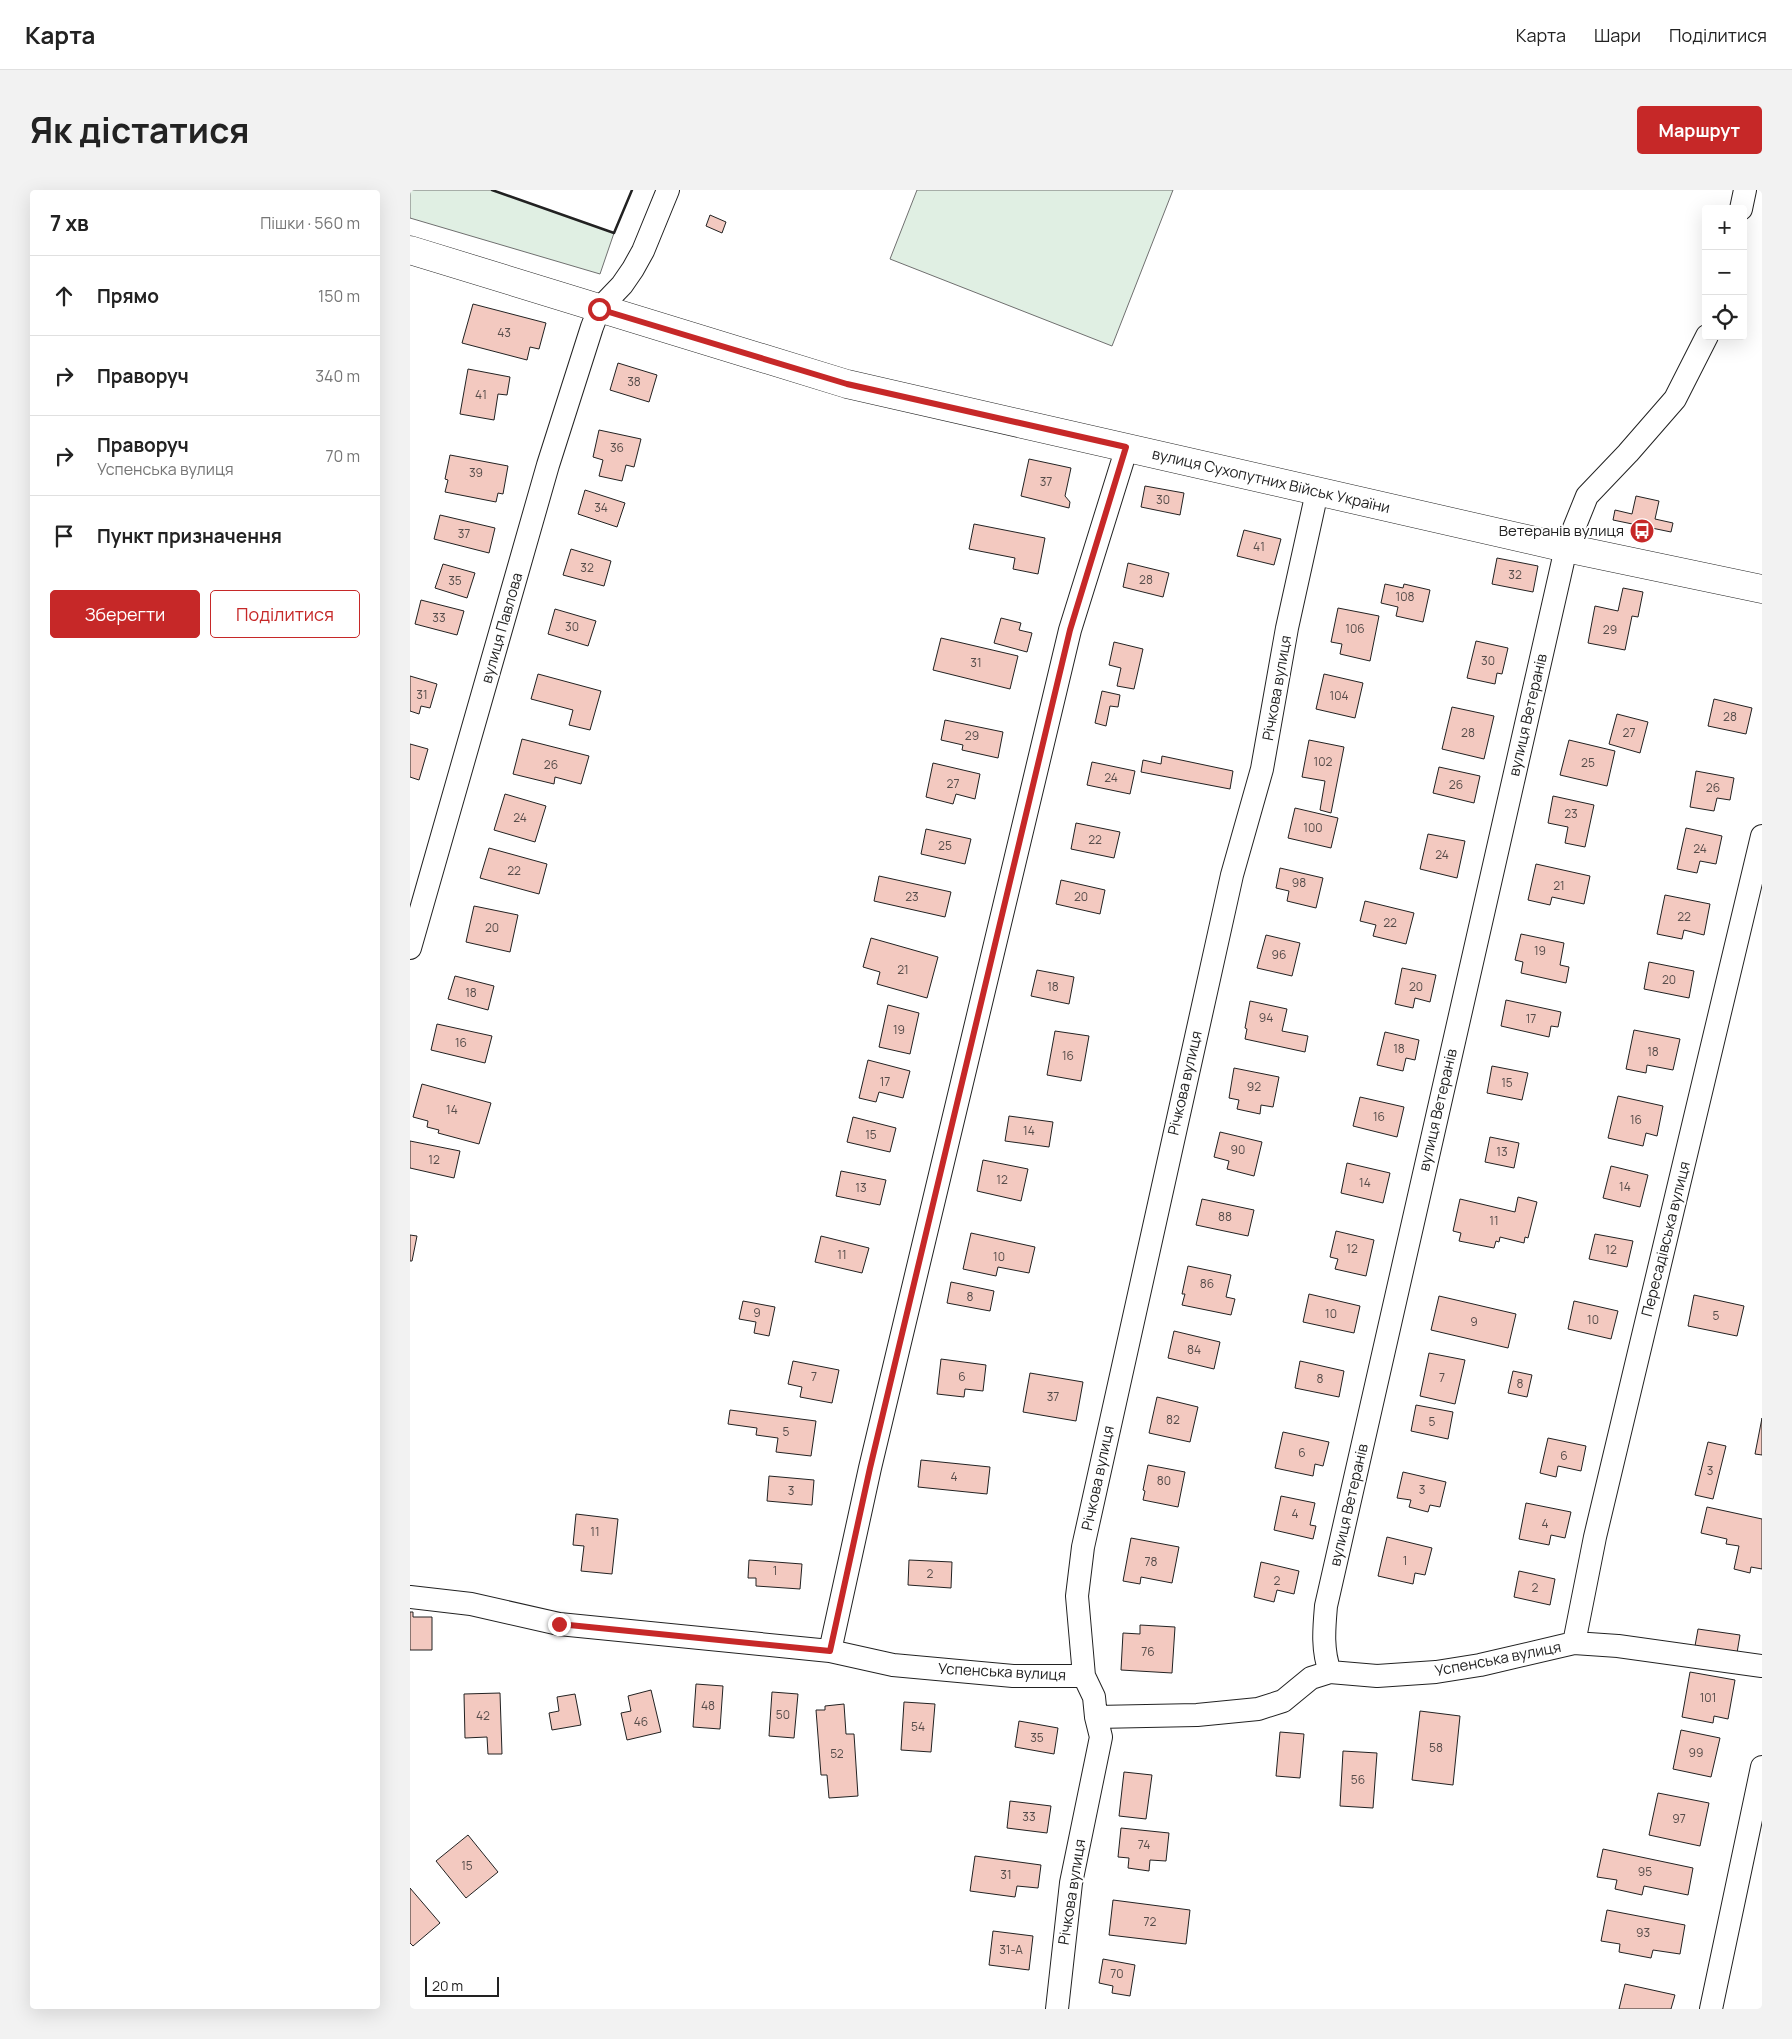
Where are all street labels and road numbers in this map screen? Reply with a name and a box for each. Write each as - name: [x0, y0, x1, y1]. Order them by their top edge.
- street label: вулиця Сухопутних Військ України: [1150, 443, 1392, 518]
- street label: вулиця Павлова: [476, 570, 527, 686]
- street label: Річкова вулиця: [1257, 634, 1296, 742]
- street label: вулиця Ветеранів: [1503, 652, 1552, 778]
- street label: Річкова вулиця: [1162, 1029, 1207, 1137]
- street label: вулиця Ветеранів: [1413, 1047, 1462, 1173]
- street label: Пересадівська вулиця: [1636, 1159, 1695, 1319]
- street label: Річкова вулиця: [1076, 1424, 1119, 1532]
- street label: вулиця Ветеранів: [1324, 1442, 1373, 1568]
- street label: Успенська вулиця: [1433, 1636, 1563, 1681]
- street label: Успенська вулиця: [938, 1658, 1067, 1685]
- street label: Річкова вулиця: [1053, 1838, 1090, 1946]

